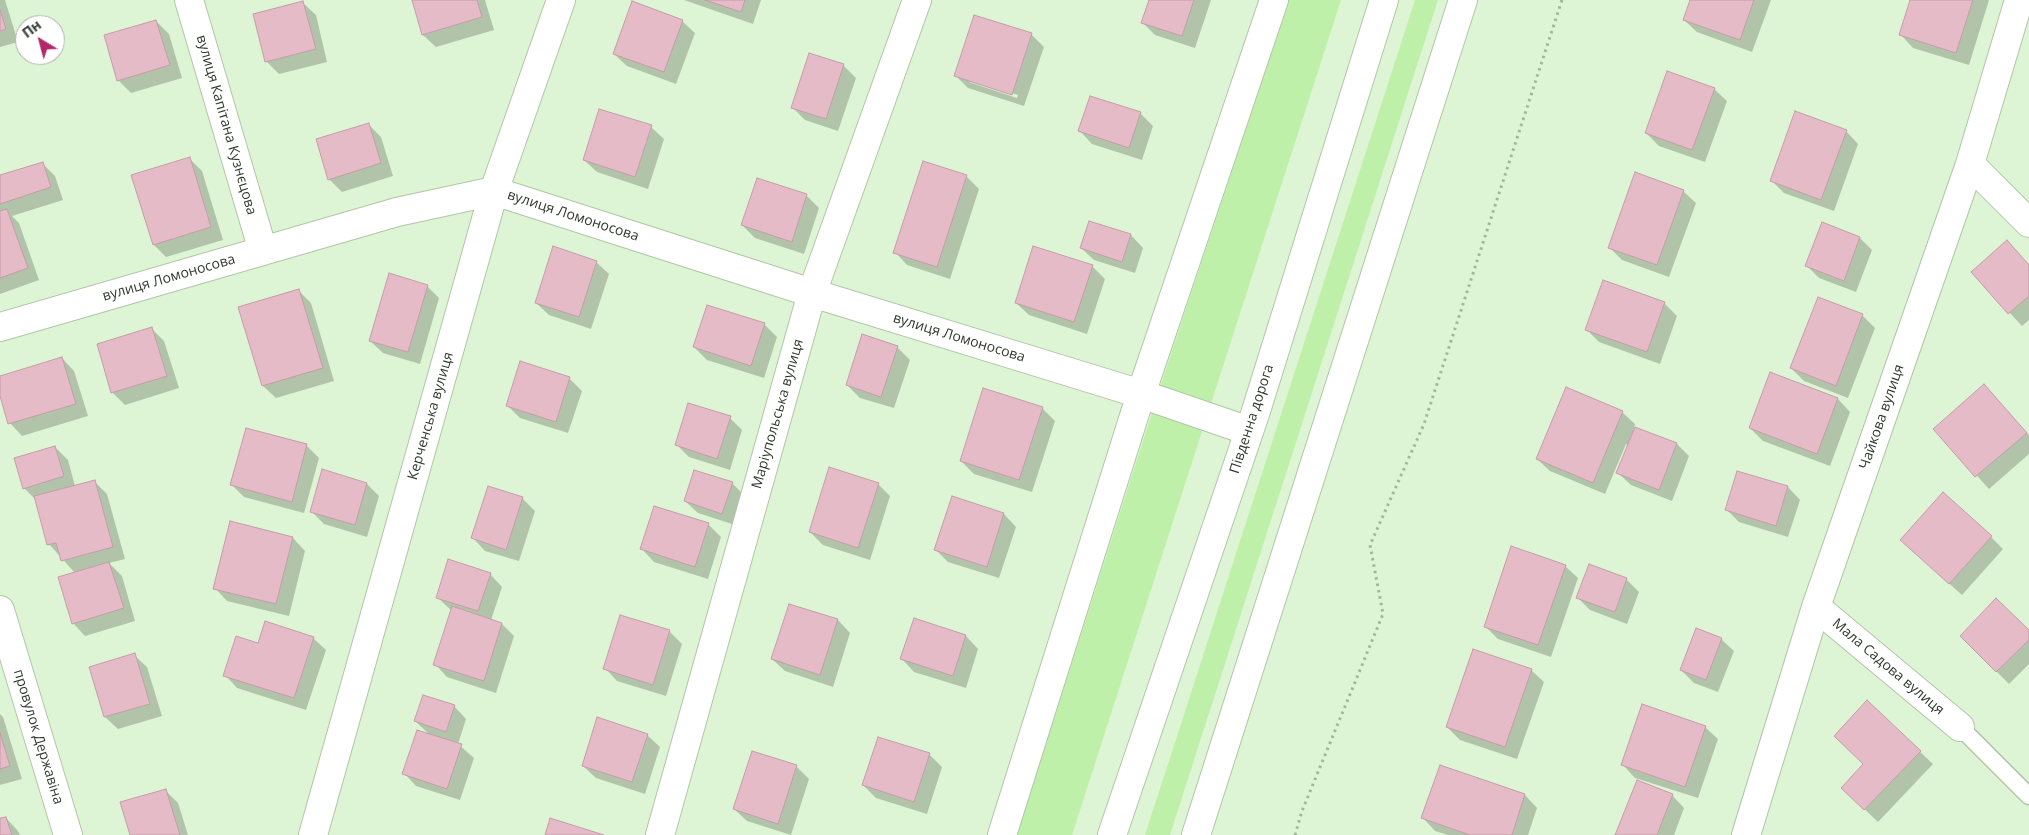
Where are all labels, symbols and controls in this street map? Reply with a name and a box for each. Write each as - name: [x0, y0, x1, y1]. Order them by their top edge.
- north arrow: [15, 15, 65, 65]
- text: Пн: [18, 15, 45, 42]
- street label: вулиця Капітана Кузнєцова: [192, 33, 260, 217]
- street label: вулиця Ломоносова: [505, 187, 641, 245]
- street label: вулиця Ломоносова: [101, 251, 237, 305]
- street label: вулиця Ломоносова: [891, 310, 1027, 366]
- street label: Маріупольська вулиця: [749, 337, 807, 491]
- street label: Керченська вулиця: [405, 350, 457, 482]
- street label: Південна дорога: [1226, 362, 1278, 476]
- street label: Чайкова вулиця: [1856, 362, 1908, 472]
- street label: Мала Садова вулиця: [1829, 615, 1947, 719]
- street label: провулок Державіна: [9, 667, 67, 807]

